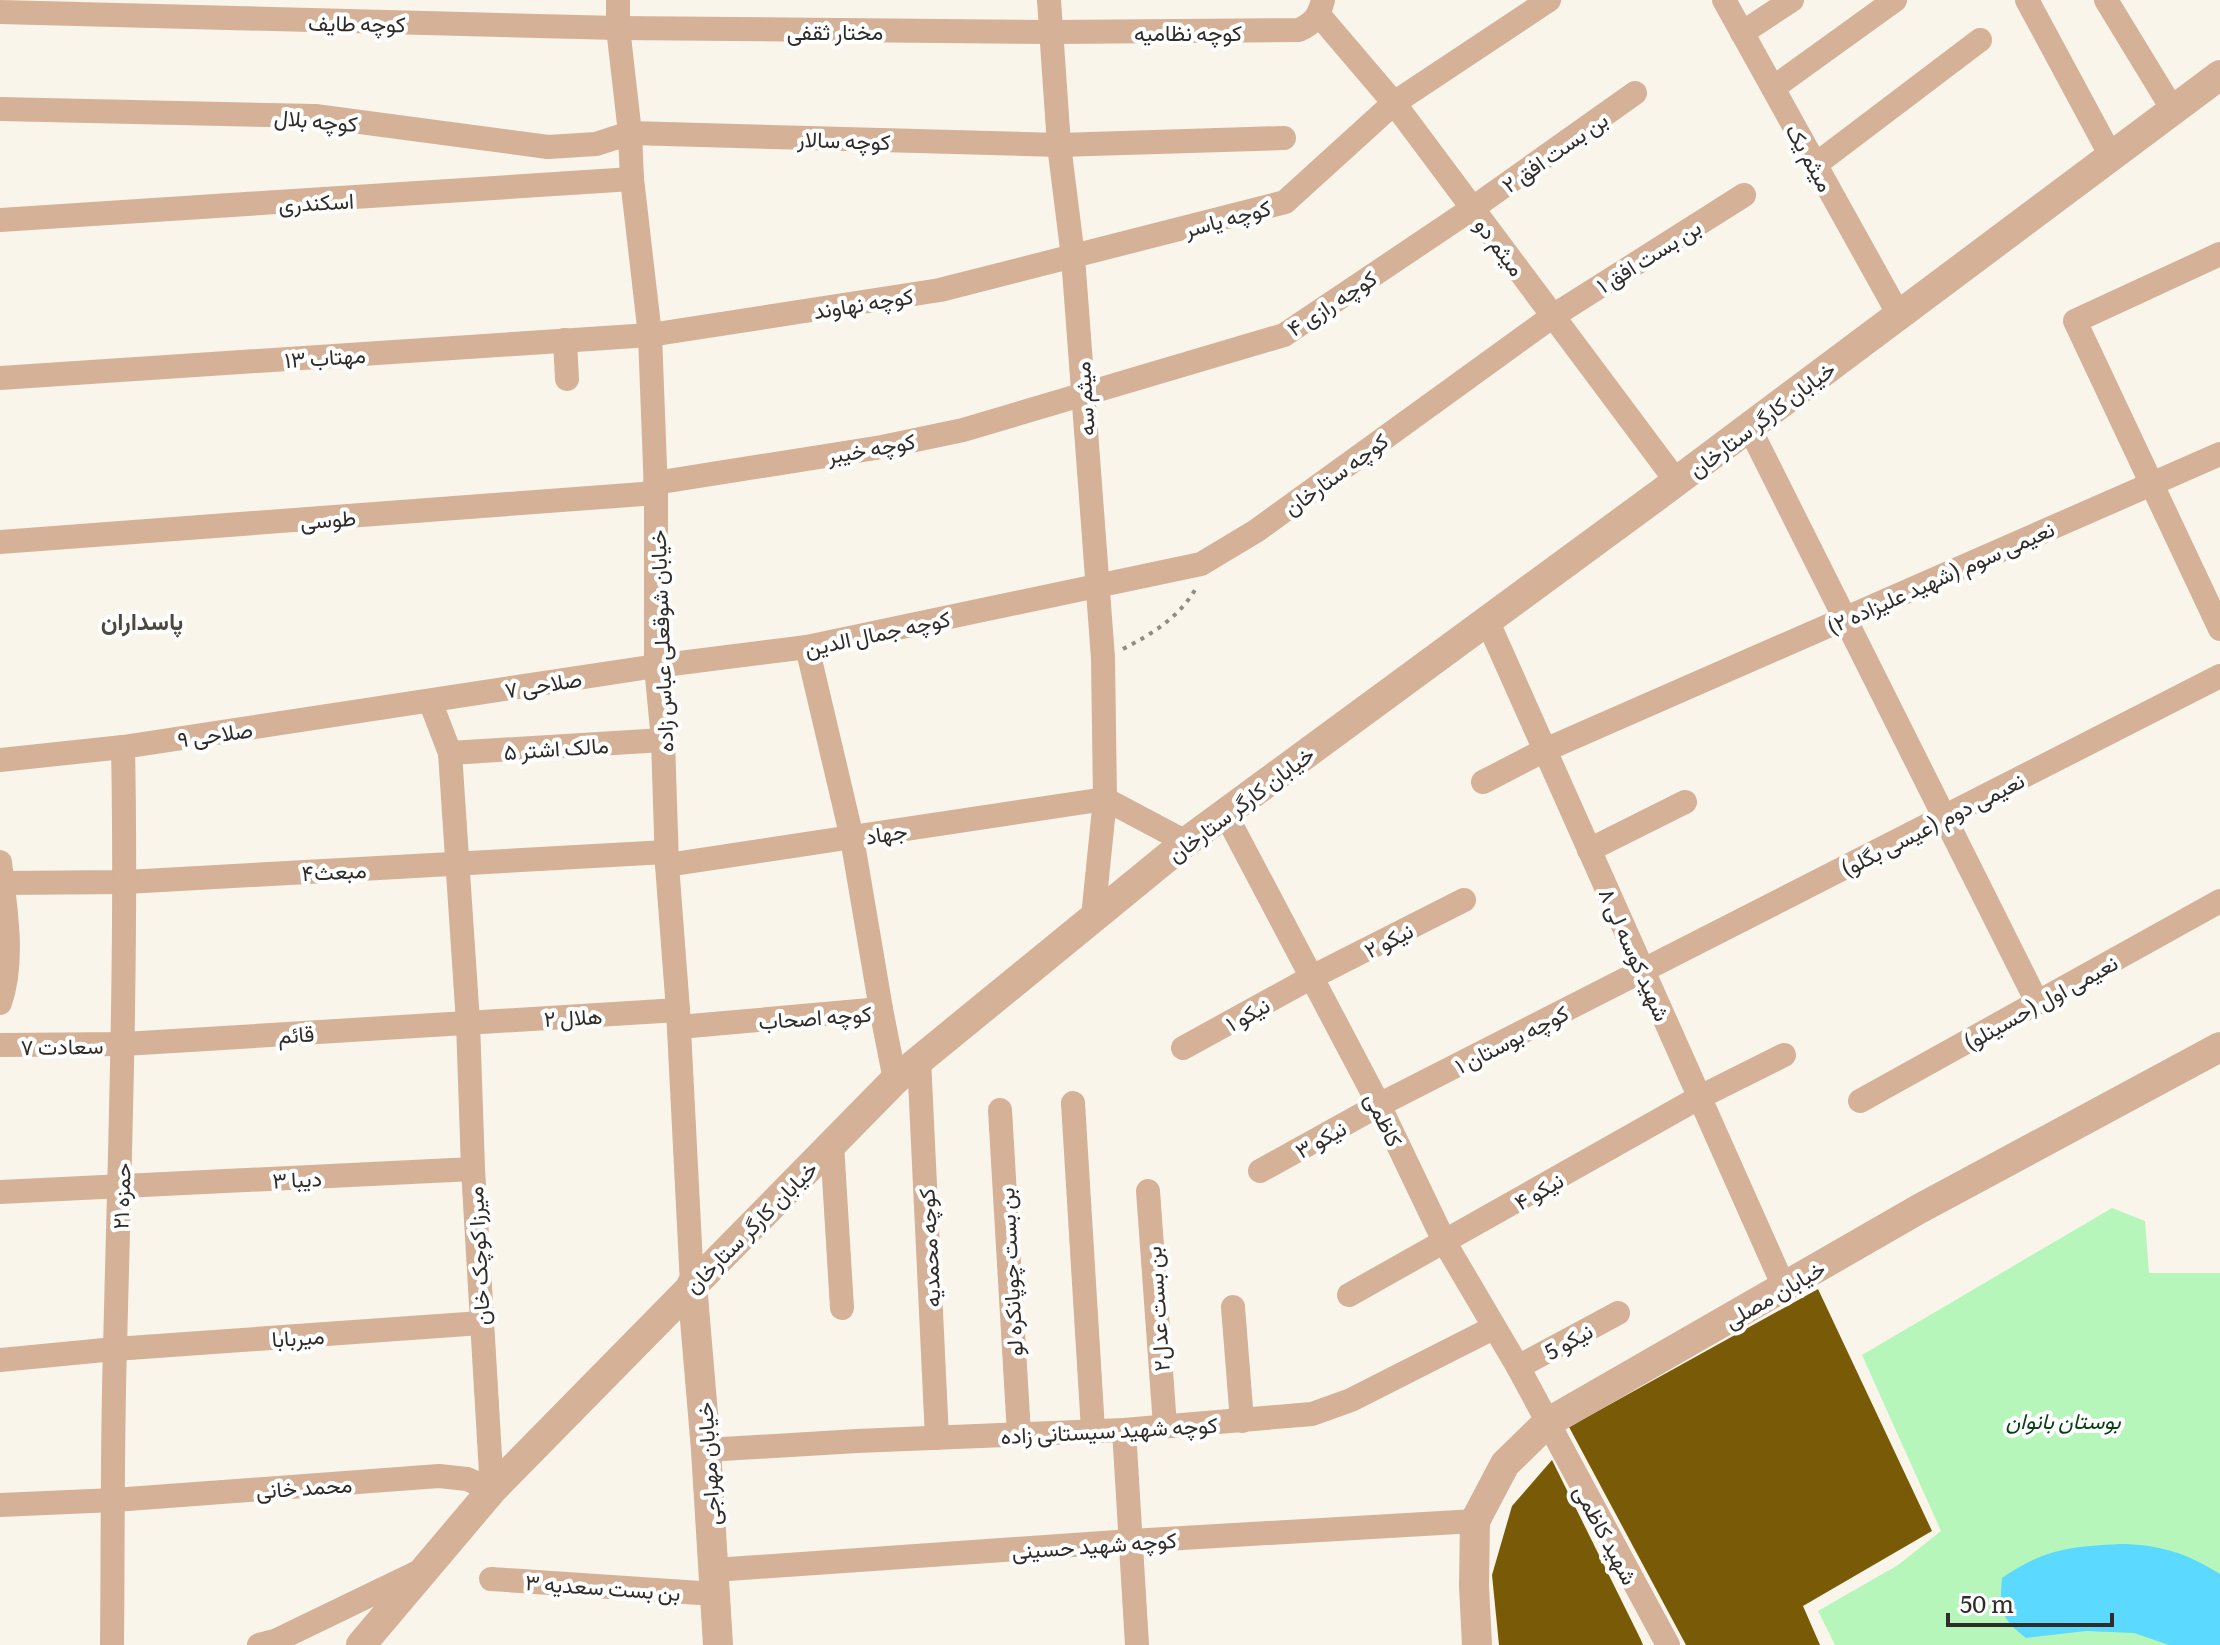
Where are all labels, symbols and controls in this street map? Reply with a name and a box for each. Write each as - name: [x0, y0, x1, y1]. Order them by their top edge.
- street label: کوچه طایف: [308, 5, 406, 39]
- street label: مختار ثقفی: [787, 14, 883, 47]
- street label: کوچه نظامیه: [1134, 15, 1242, 48]
- street label: کوچه بلال: [273, 99, 359, 139]
- street label: بن بست افق ۲: [1494, 102, 1614, 200]
- street label: میثم یک: [1779, 117, 1843, 197]
- street label: کوچه سالار: [796, 121, 891, 157]
- street label: اسکندری: [277, 183, 355, 219]
- street label: کوچه یاسر: [1179, 190, 1274, 245]
- street label: میثم دو: [1468, 210, 1534, 282]
- street label: بن بست افق ۱: [1589, 210, 1707, 300]
- street label: کوچه رازی ۴: [1280, 260, 1383, 343]
- street label: کوچه نهاوند: [811, 278, 916, 326]
- street label: مهتاب ۱۳: [283, 337, 367, 375]
- street label: خیابان کارگر ستارخان: [1681, 352, 1841, 484]
- street label: میثم سه: [1064, 361, 1102, 437]
- street label: کوچه خیبر: [823, 423, 918, 471]
- street label: کوچه ستارخان: [1276, 423, 1395, 522]
- street label: طوسی: [299, 500, 357, 536]
- street label: نعیمی سوم (شهید علیزاده ۲): [1821, 511, 2059, 641]
- street label: خیابان شوقعلی عباس زاده: [640, 529, 680, 753]
- street label: کوچه جمال الدین: [801, 600, 953, 664]
- district label: پاسداران: [101, 602, 183, 638]
- street label: صلاحی ۷: [502, 661, 584, 705]
- street label: صلاحی ۹: [175, 711, 255, 755]
- street label: مالک اشتر ۵: [502, 727, 610, 767]
- street label: خیابان کارگر ستارخان: [1160, 737, 1320, 869]
- street label: نعیمی دوم (عیسی بگلو): [1834, 762, 2030, 884]
- street label: جهاد: [863, 812, 909, 852]
- street label: مبعث۴: [301, 852, 367, 888]
- street label: شهید کوسه لی ۸: [1592, 882, 1680, 1026]
- street label: نیکو ۲: [1358, 913, 1418, 965]
- street label: نعیمی اول (حسینلو): [1957, 945, 2123, 1057]
- street label: نیکو ۱: [1219, 987, 1275, 1039]
- street label: کوچه بوستان ۱: [1448, 995, 1574, 1081]
- street label: کوچه اصحاب: [757, 996, 873, 1036]
- street label: هلال ۲: [543, 998, 603, 1034]
- street label: قائم: [277, 1015, 315, 1051]
- street label: سعادت ۷: [20, 1028, 104, 1062]
- street label: کاظمی: [1358, 1086, 1412, 1152]
- street label: نیکو ۳: [1288, 1110, 1352, 1166]
- street label: خیابان کارگر ستارخان: [676, 1152, 824, 1300]
- street label: دیبا ۳: [271, 1160, 323, 1196]
- street label: حمزه ۲۱: [102, 1162, 138, 1230]
- street label: نیکو ۴: [1507, 1163, 1569, 1217]
- street label: میرزا کوچک خان: [457, 1186, 497, 1326]
- street label: کوچه محمدیه: [908, 1187, 948, 1308]
- street label: بن بست چوپانکره لو: [988, 1187, 1030, 1357]
- street label: بن بست عدل۲: [1135, 1245, 1177, 1373]
- street label: خیابان مصلی: [1717, 1251, 1831, 1335]
- street label: نیکو 5: [1538, 1313, 1598, 1367]
- street label: میربابا: [270, 1318, 326, 1354]
- street label: خیابان مهراجی: [686, 1401, 728, 1527]
- park label: بوستان بانوان: [2005, 1403, 2121, 1436]
- street label: کوچه شهید سیستانی زاده: [1000, 1407, 1219, 1451]
- street label: محمد خانی: [255, 1466, 353, 1506]
- street label: شهید کاظمی: [1567, 1478, 1647, 1590]
- street label: کوچه شهید حسینی: [1010, 1522, 1178, 1566]
- street label: بن بست سعدیه ۳: [524, 1564, 682, 1608]
- scale bar: [1948, 1577, 2112, 1627]
- text: 50 m: [1960, 1585, 2014, 1620]

